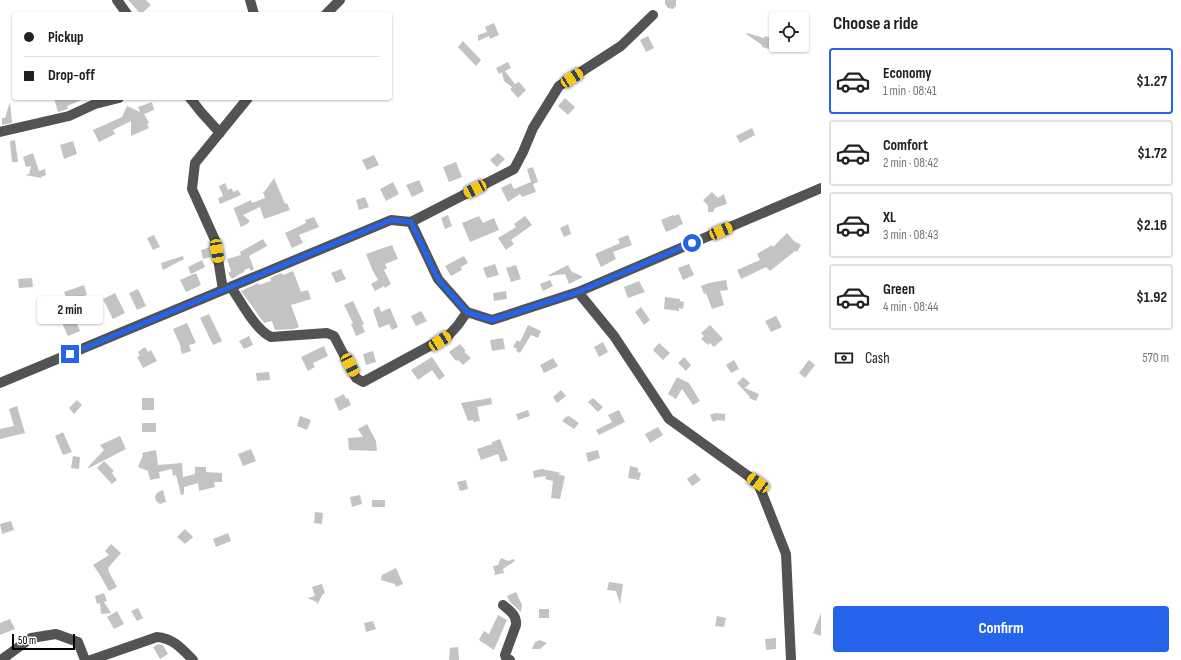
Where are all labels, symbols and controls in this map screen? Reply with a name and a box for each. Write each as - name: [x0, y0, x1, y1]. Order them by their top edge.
- map controls: [769, 12, 809, 52]
- button: locate: [769, 12, 809, 52]
- text: Choose a ride: [833, 13, 918, 34]
- text: Pickup: [48, 28, 84, 47]
- icon: car: [835, 63, 871, 99]
- text: Economy: [883, 64, 932, 83]
- text: Drop-off: [48, 66, 95, 85]
- car: [559, 66, 585, 90]
- text: $1.27: [1136, 72, 1167, 91]
- text: 1 min · 08:41: [883, 83, 937, 99]
- icon: car: [835, 135, 871, 171]
- text: Comfort: [883, 136, 928, 155]
- text: $1.72: [1137, 144, 1167, 163]
- text: 2 min · 08:42: [883, 155, 938, 171]
- car: [462, 178, 488, 200]
- icon: car: [835, 207, 871, 243]
- text: XL: [883, 208, 896, 227]
- text: $2.16: [1136, 216, 1167, 235]
- car: [708, 221, 734, 241]
- text: 3 min · 08:43: [883, 227, 938, 243]
- route start: [683, 234, 701, 252]
- car: [209, 238, 225, 264]
- icon: car: [835, 279, 871, 315]
- text: Green: [883, 280, 915, 299]
- text: $1.92: [1136, 288, 1167, 307]
- callout: 2 min: [37, 296, 103, 324]
- text: 4 min · 08:44: [883, 299, 938, 315]
- text: 2 min: [58, 302, 82, 318]
- car: [427, 329, 453, 353]
- route end: [61, 345, 79, 363]
- icon: cash: [833, 347, 855, 369]
- text: Cash: [865, 349, 890, 368]
- text: 570 m: [1142, 350, 1169, 366]
- car: [339, 352, 361, 378]
- car: [745, 471, 771, 495]
- button: Confirm: [833, 606, 1169, 652]
- scale bar: [12, 632, 75, 651]
- text: 50 m: [18, 634, 36, 647]

